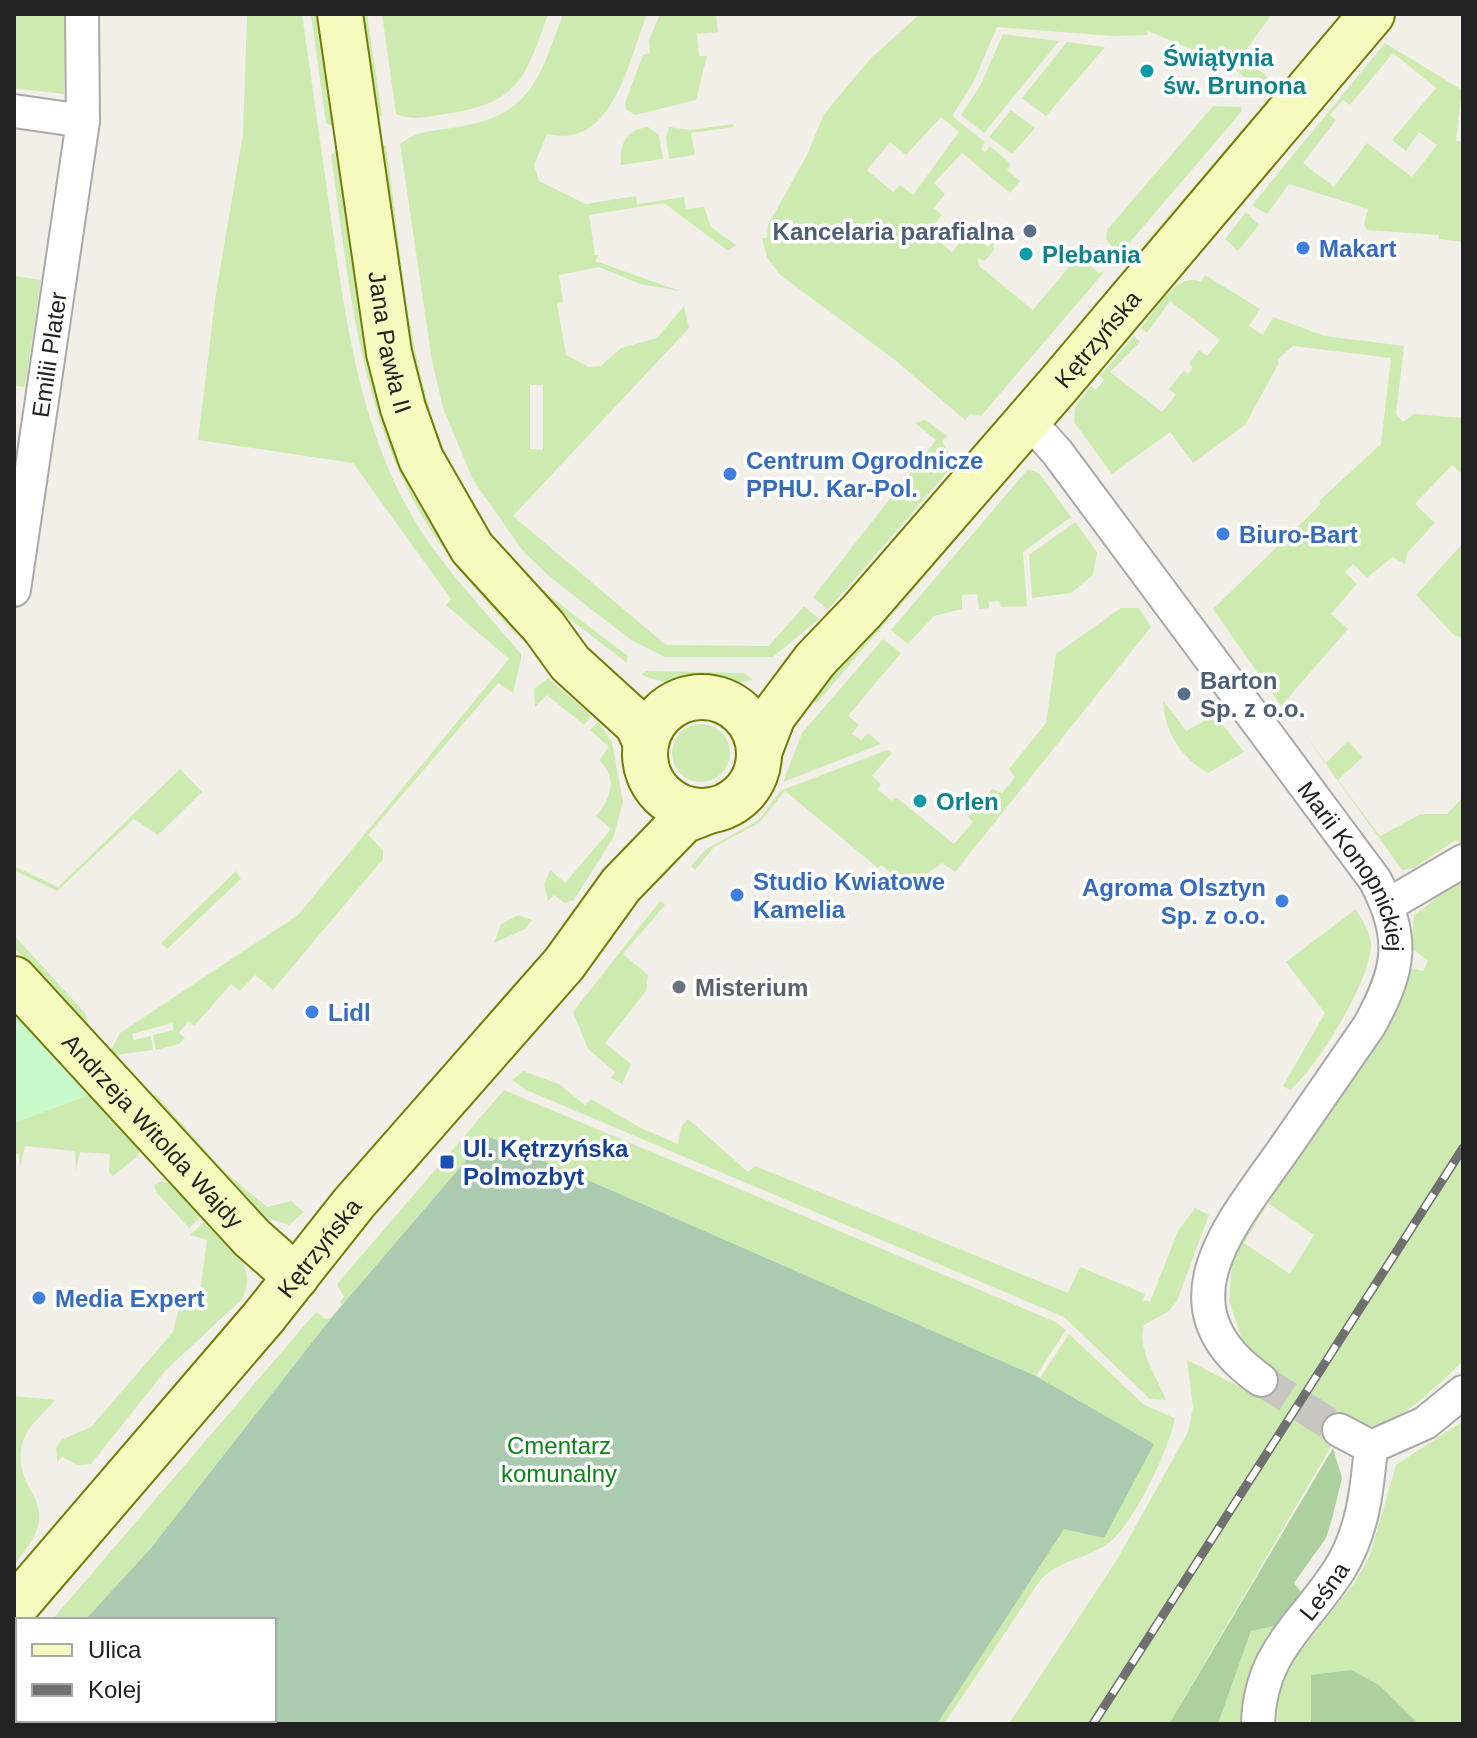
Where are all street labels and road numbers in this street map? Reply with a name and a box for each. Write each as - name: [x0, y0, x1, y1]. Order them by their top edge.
- street label: Jana Pawła II: [364, 269, 417, 417]
- street label: Kętrzyńska: [1049, 284, 1146, 393]
- street label: Emilii Plater: [26, 290, 71, 419]
- street label: Marii Konopnickiej: [1293, 776, 1409, 952]
- street label: Andrzeja Witolda Wajdy: [57, 1028, 249, 1233]
- street label: Kętrzyńska: [271, 1192, 367, 1303]
- street label: Leśna: [1293, 1556, 1355, 1625]

